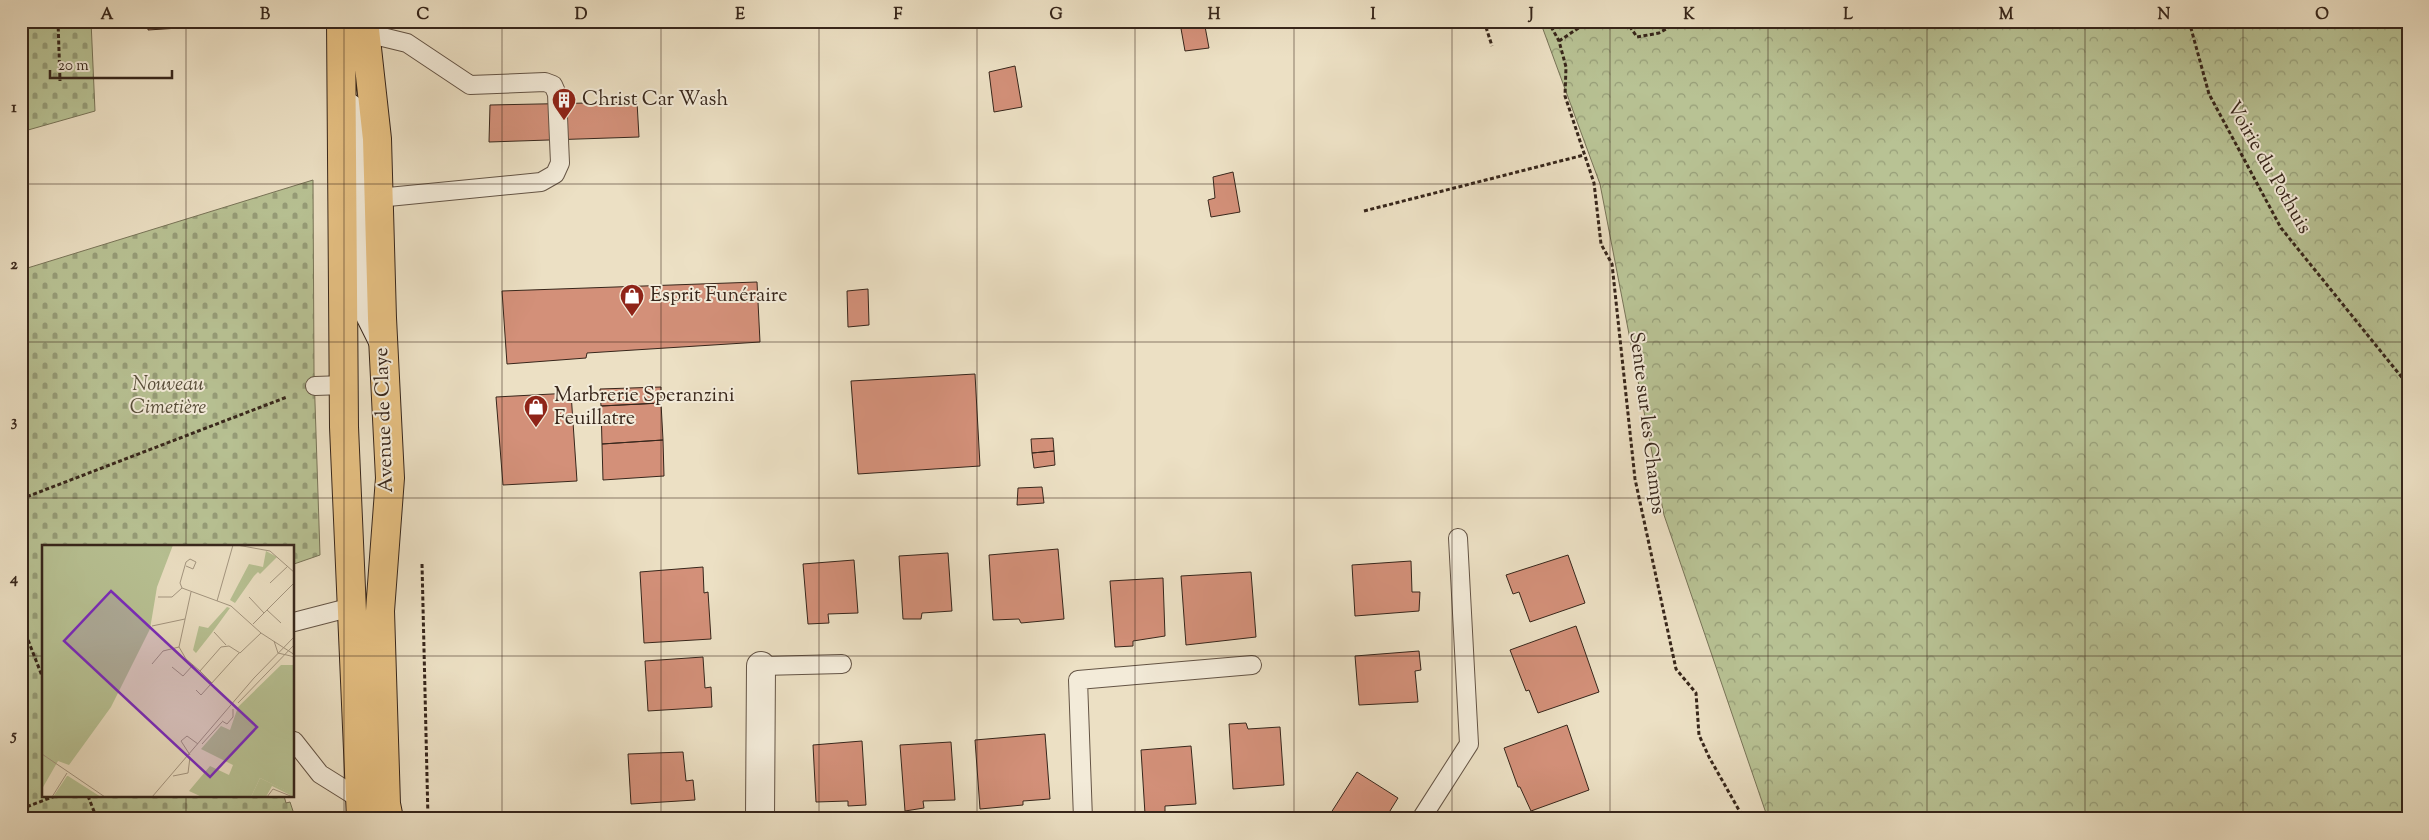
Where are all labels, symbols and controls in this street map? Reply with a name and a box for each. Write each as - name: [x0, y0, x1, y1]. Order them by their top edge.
- text: A: [101, 4, 114, 27]
- text: B: [260, 4, 270, 27]
- text: C: [417, 4, 430, 27]
- text: D: [575, 4, 588, 27]
- text: E: [735, 4, 745, 27]
- text: F: [894, 4, 903, 27]
- text: G: [1049, 4, 1063, 27]
- text: H: [1208, 4, 1221, 27]
- text: I: [1370, 4, 1376, 27]
- text: J: [1527, 4, 1534, 27]
- text: K: [1683, 4, 1695, 27]
- text: L: [1843, 4, 1853, 27]
- text: M: [1999, 4, 2014, 27]
- text: N: [2158, 4, 2171, 27]
- text: O: [2315, 4, 2329, 27]
- scale bar: [50, 48, 172, 80]
- text: 20 m: [58, 56, 89, 77]
- place label: Christ Car Wash: [582, 86, 728, 115]
- building icon: Christ Car Wash: [551, 87, 577, 121]
- street label: Voirie du Pothuis: [2218, 96, 2318, 240]
- text: 1: [11, 97, 17, 120]
- text: 2: [10, 254, 18, 277]
- place label: Esprit Funéraire: [650, 282, 788, 311]
- shop icon: Esprit Funéraire: [619, 283, 645, 317]
- street label: Sente sur les Champs: [1620, 330, 1672, 516]
- street label: Avenue de Claye: [368, 347, 402, 493]
- park label: Nouveau Cimetière: [130, 371, 206, 423]
- place label: Marbrerie Speranzini Feuillatre: [554, 382, 735, 434]
- shop icon: Marbrerie Speranzini Feuillatre: [523, 394, 549, 428]
- text: 3: [11, 411, 18, 434]
- inset map: [42, 545, 295, 798]
- text: 4: [9, 568, 18, 591]
- text: 5: [9, 725, 17, 748]

